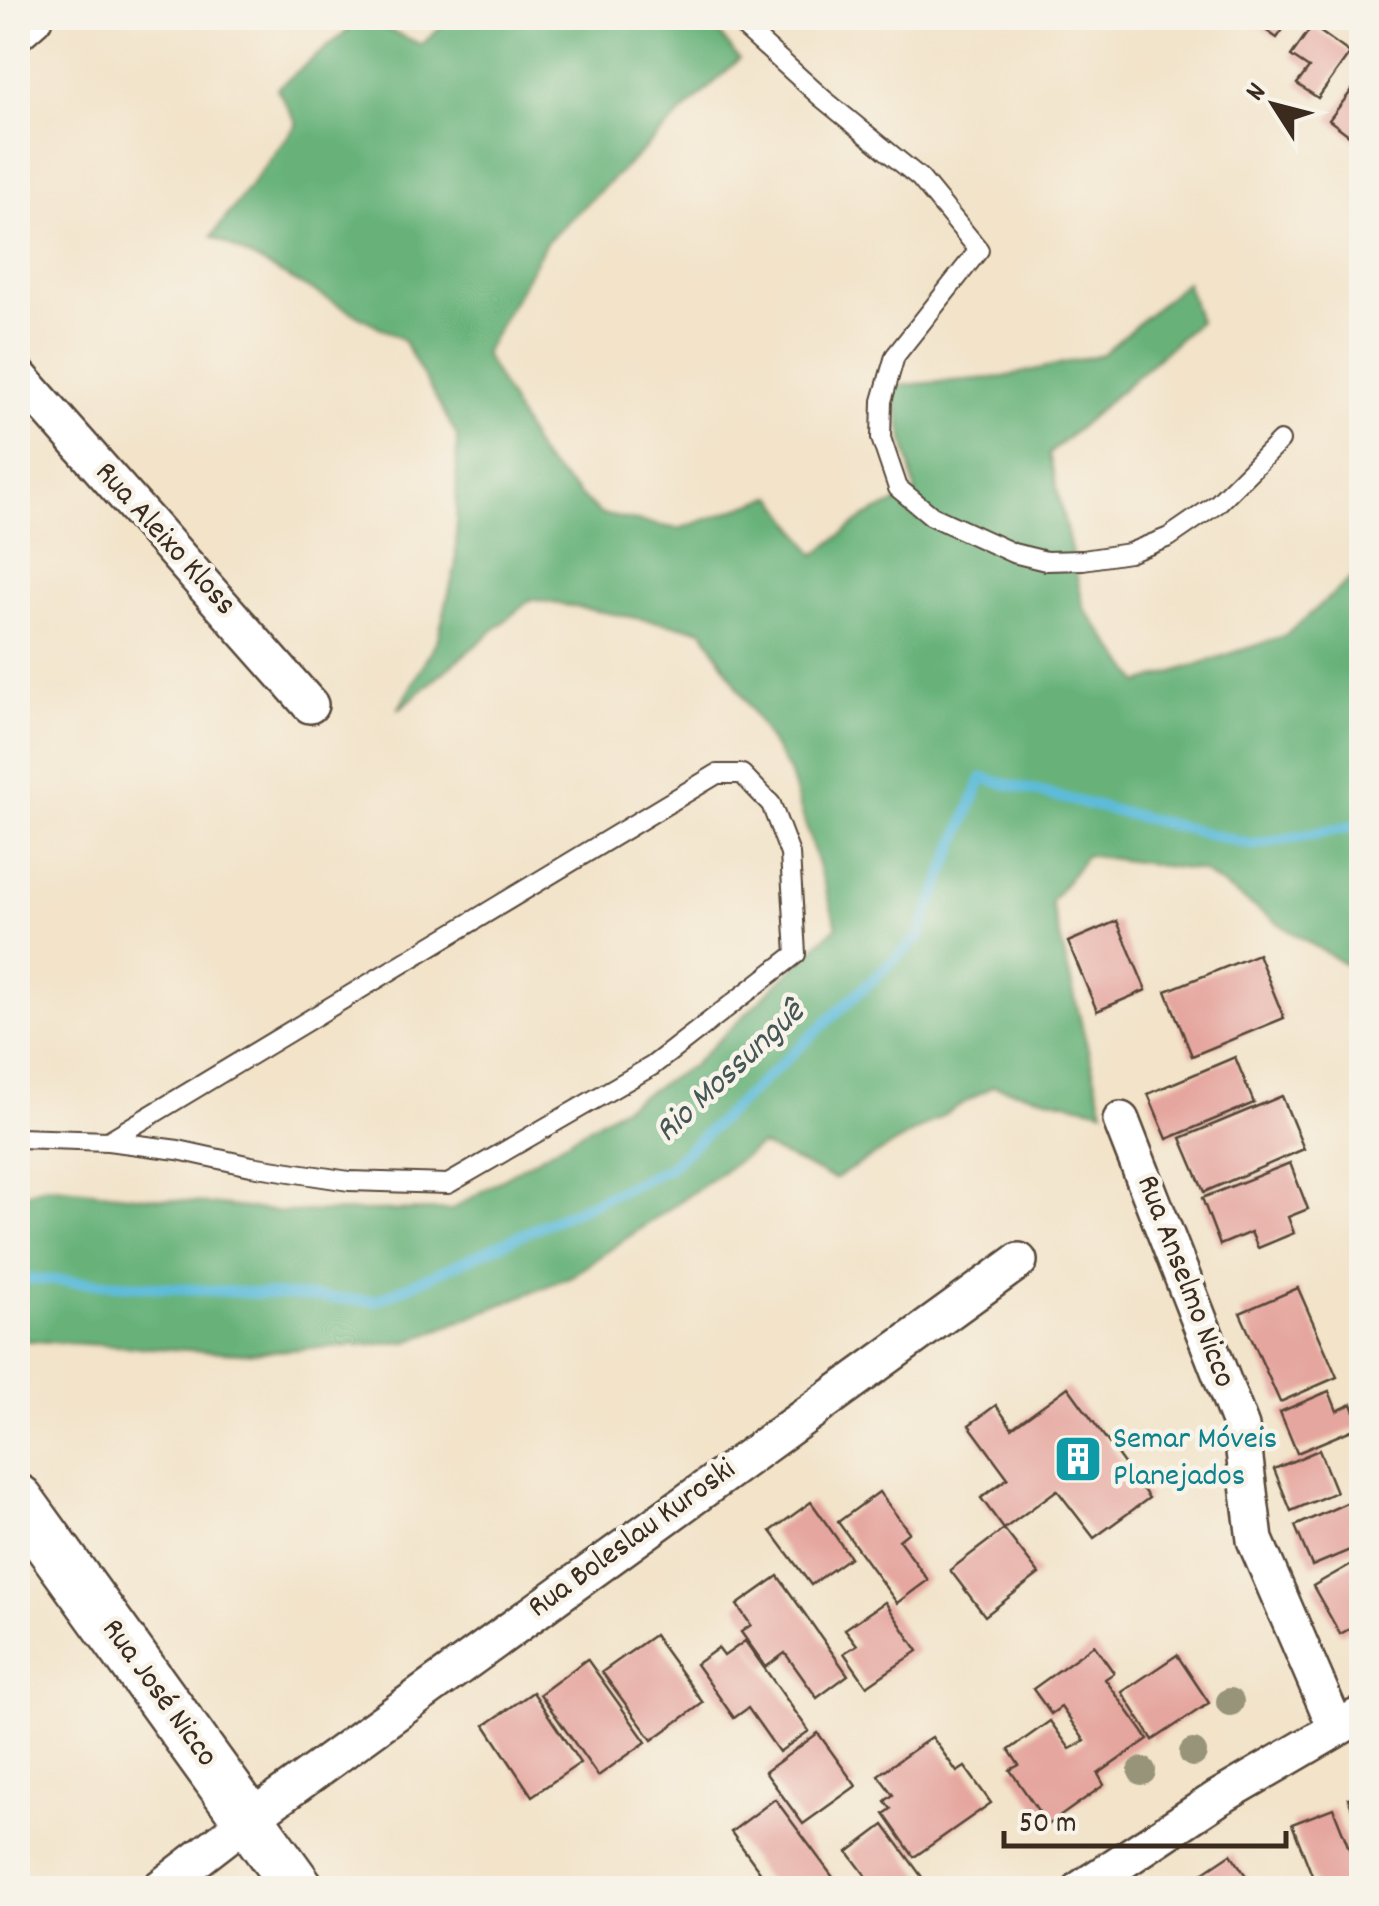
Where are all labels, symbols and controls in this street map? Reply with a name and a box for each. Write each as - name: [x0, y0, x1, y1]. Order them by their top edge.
- north arrow: [1224, 55, 1324, 155]
- text: N: [1238, 76, 1278, 111]
- street label: Rua Aleixo Kloss: [82, 453, 246, 627]
- water label: Rio Mossunguê: [645, 988, 819, 1156]
- street label: Rua Anselmo Nicco: [1122, 1169, 1246, 1395]
- place label: Semar Móveis Planejados: [1113, 1418, 1277, 1501]
- building icon: Semar Móveis Planejados: [1052, 1433, 1104, 1485]
- street label: Rua Boleslau Kuroski: [519, 1449, 747, 1631]
- street label: Rua José Nicco: [88, 1610, 228, 1778]
- scale bar: [1004, 1786, 1286, 1848]
- text: 50 m: [1019, 1804, 1077, 1847]

